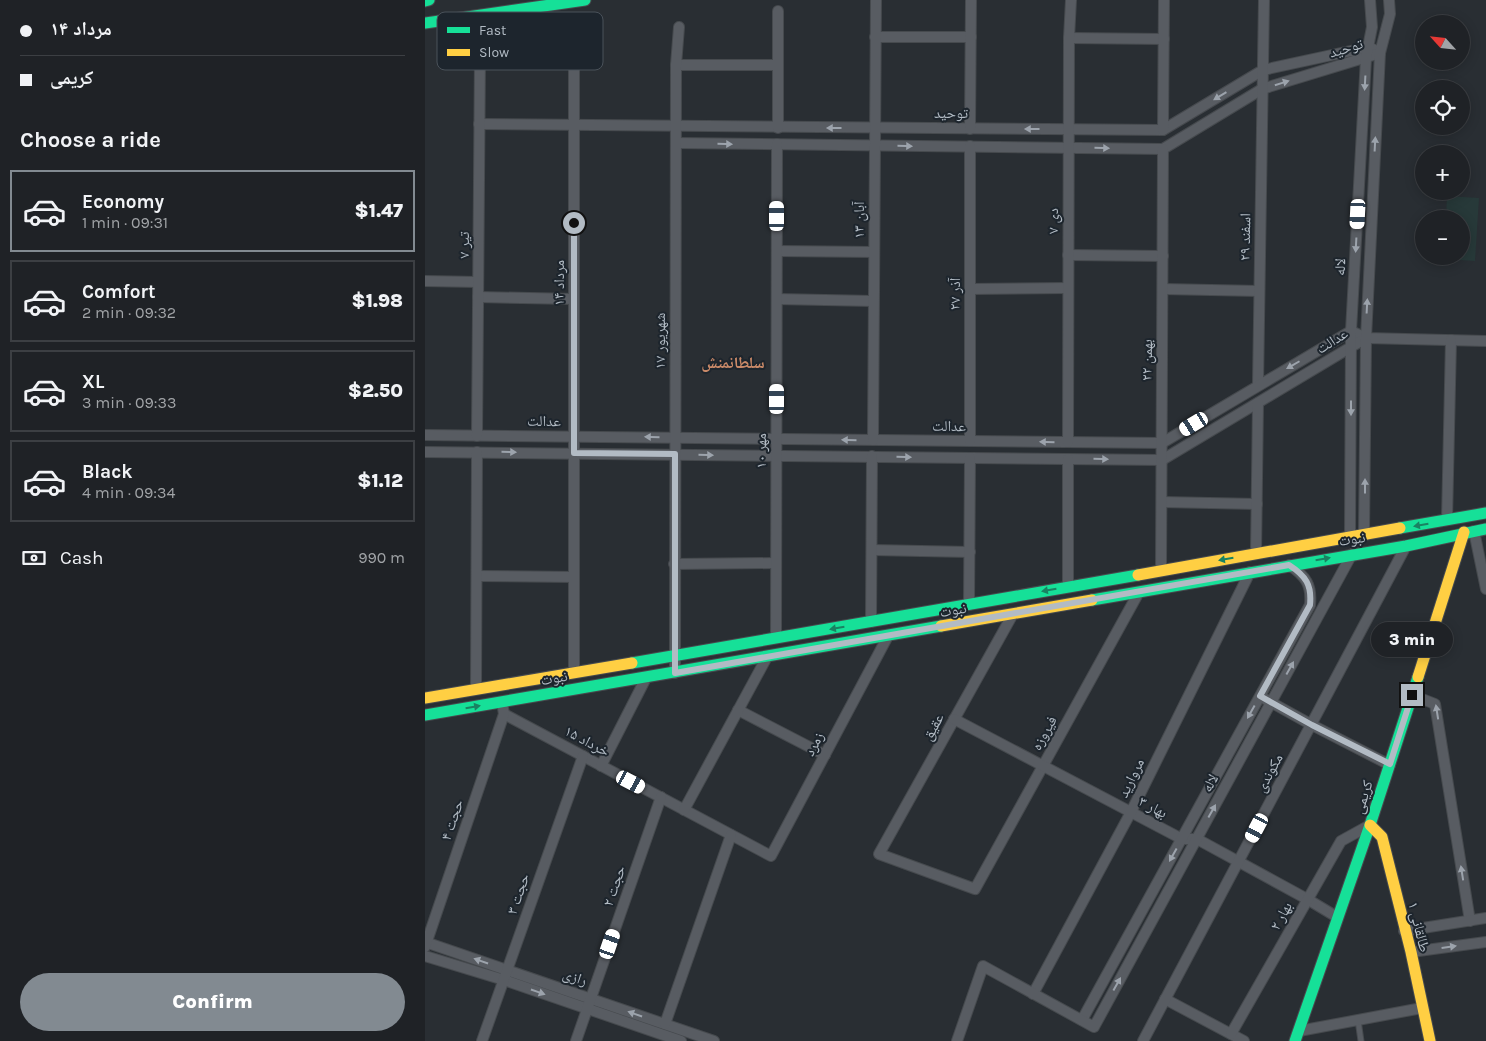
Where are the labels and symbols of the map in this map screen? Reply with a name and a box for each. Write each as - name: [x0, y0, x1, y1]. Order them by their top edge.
- legend: [437, 12, 603, 70]
- north arrow: [1415, 15, 1470, 70]
- text: Fast: [479, 22, 506, 39]
- street label: توحید: [1327, 34, 1366, 62]
- text: Slow: [479, 44, 509, 61]
- one-way arrow: [1360, 75, 1368, 91]
- one-way arrow: [1275, 79, 1290, 87]
- one-way arrow: [1213, 91, 1226, 100]
- street label: توحید: [934, 104, 969, 122]
- one-way arrow: [826, 124, 842, 132]
- one-way arrow: [1024, 125, 1040, 133]
- one-way arrow: [1372, 135, 1380, 151]
- one-way arrow: [717, 140, 733, 148]
- one-way arrow: [897, 142, 913, 150]
- one-way arrow: [1094, 144, 1110, 152]
- car: [1349, 199, 1366, 229]
- street label: ۱۳ آبان: [850, 200, 869, 239]
- car: [769, 201, 784, 231]
- street label: ۷ دی: [1044, 208, 1063, 234]
- route start: [563, 212, 585, 234]
- street label: ۲۹ اسفند: [1236, 213, 1254, 261]
- street label: ۷ تیر: [455, 231, 473, 258]
- one-way arrow: [1351, 237, 1359, 253]
- street label: لاله: [1331, 258, 1349, 276]
- street label: ۱۴ مرداد: [550, 260, 568, 306]
- street label: ۲۷ آذر: [946, 277, 964, 310]
- one-way arrow: [1364, 298, 1372, 314]
- street label: ۱۷ شهریور: [651, 313, 669, 369]
- street label: عدالت: [1313, 324, 1351, 358]
- street label: ۲۲ بهمن: [1138, 339, 1157, 381]
- district label: سلطانمنش: [701, 353, 765, 372]
- one-way arrow: [1286, 360, 1299, 369]
- car: [769, 384, 784, 414]
- one-way arrow: [1347, 400, 1355, 416]
- car: [1177, 410, 1210, 438]
- street label: عدالت: [527, 412, 561, 430]
- street label: عدالت: [932, 417, 966, 435]
- one-way arrow: [643, 433, 659, 441]
- street label: ۱۰ مهر: [752, 433, 770, 469]
- one-way arrow: [841, 435, 857, 443]
- one-way arrow: [1038, 438, 1054, 446]
- one-way arrow: [501, 449, 517, 457]
- one-way arrow: [698, 451, 714, 459]
- one-way arrow: [896, 453, 912, 461]
- one-way arrow: [1093, 455, 1109, 463]
- one-way arrow: [1361, 478, 1369, 494]
- one-way arrow: [1412, 521, 1428, 529]
- street label: نبوت: [1337, 528, 1367, 550]
- one-way arrow: [1315, 555, 1331, 563]
- one-way arrow: [1218, 556, 1234, 564]
- one-way arrow: [1041, 587, 1057, 595]
- street label: نبوت: [938, 599, 968, 621]
- callout: 3 min: [1371, 622, 1453, 658]
- one-way arrow: [829, 624, 845, 632]
- one-way arrow: [1285, 662, 1294, 675]
- street label: نبوت: [539, 667, 569, 689]
- route end: [1401, 684, 1423, 706]
- one-way arrow: [465, 703, 481, 711]
- one-way arrow: [1432, 704, 1440, 720]
- one-way arrow: [1247, 705, 1255, 719]
- street label: عقیق: [918, 710, 949, 744]
- street label: فیروزه: [1027, 713, 1061, 753]
- street label: ۱۵ خرداد: [561, 722, 613, 761]
- street label: زمرد: [800, 729, 828, 759]
- street label: مکوندی: [1251, 750, 1288, 796]
- street label: مروارید: [1114, 755, 1148, 801]
- car: [614, 768, 647, 796]
- street label: لاله: [1198, 771, 1222, 795]
- street label: کریمی: [1349, 778, 1378, 816]
- street label: بهار ۳: [1136, 792, 1170, 822]
- street label: حجت ۴: [437, 797, 468, 843]
- one-way arrow: [1208, 804, 1216, 818]
- car: [1243, 811, 1270, 845]
- one-way arrow: [1169, 847, 1177, 862]
- street label: حجت ۲: [599, 863, 630, 909]
- one-way arrow: [1458, 865, 1466, 881]
- street label: حجت ۳: [503, 871, 534, 917]
- street label: بهار ۲: [1266, 899, 1296, 933]
- street label: طالقانی ۱: [1403, 900, 1434, 954]
- car: [598, 927, 621, 961]
- one-way arrow: [1441, 943, 1457, 951]
- one-way arrow: [474, 957, 489, 964]
- street label: رازی: [560, 965, 590, 990]
- one-way arrow: [1113, 978, 1122, 991]
- one-way arrow: [531, 988, 546, 996]
- one-way arrow: [627, 1010, 642, 1018]

